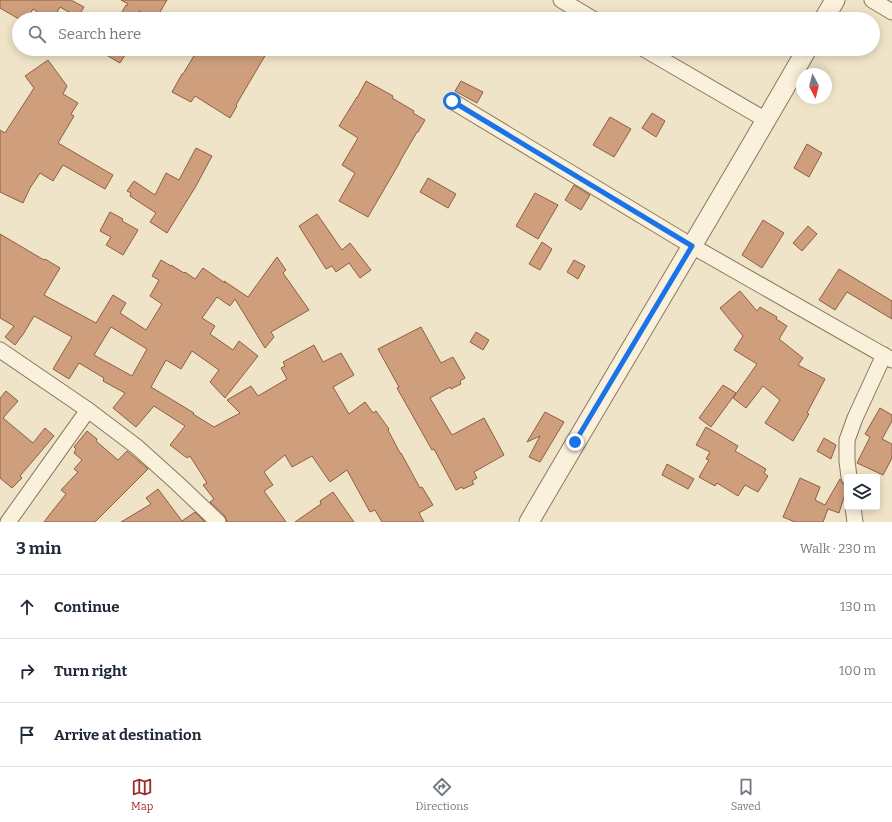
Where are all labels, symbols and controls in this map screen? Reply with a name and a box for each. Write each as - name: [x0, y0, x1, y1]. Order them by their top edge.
- search box: [12, 12, 880, 56]
- icon: search: [26, 23, 48, 45]
- text: Search here: [58, 25, 141, 43]
- north arrow: [796, 68, 832, 104]
- route start: [443, 92, 461, 110]
- route end: [566, 433, 584, 451]
- map controls: [844, 474, 880, 510]
- button: layers: [844, 474, 880, 510]
- text: 3 min: [16, 538, 61, 559]
- text: Walk · 230 m: [800, 541, 876, 556]
- icon: ahead: [16, 596, 38, 618]
- text: Continue: [54, 598, 120, 616]
- text: 130 m: [840, 599, 876, 614]
- icon: right: [16, 660, 38, 682]
- text: Turn right: [54, 662, 127, 680]
- text: 100 m: [839, 663, 876, 678]
- icon: arrive: [16, 724, 38, 746]
- text: Arrive at destination: [54, 726, 201, 744]
- tab: Map: [131, 776, 153, 813]
- tab: Directions: [416, 776, 468, 813]
- tab: Saved: [731, 776, 761, 813]

